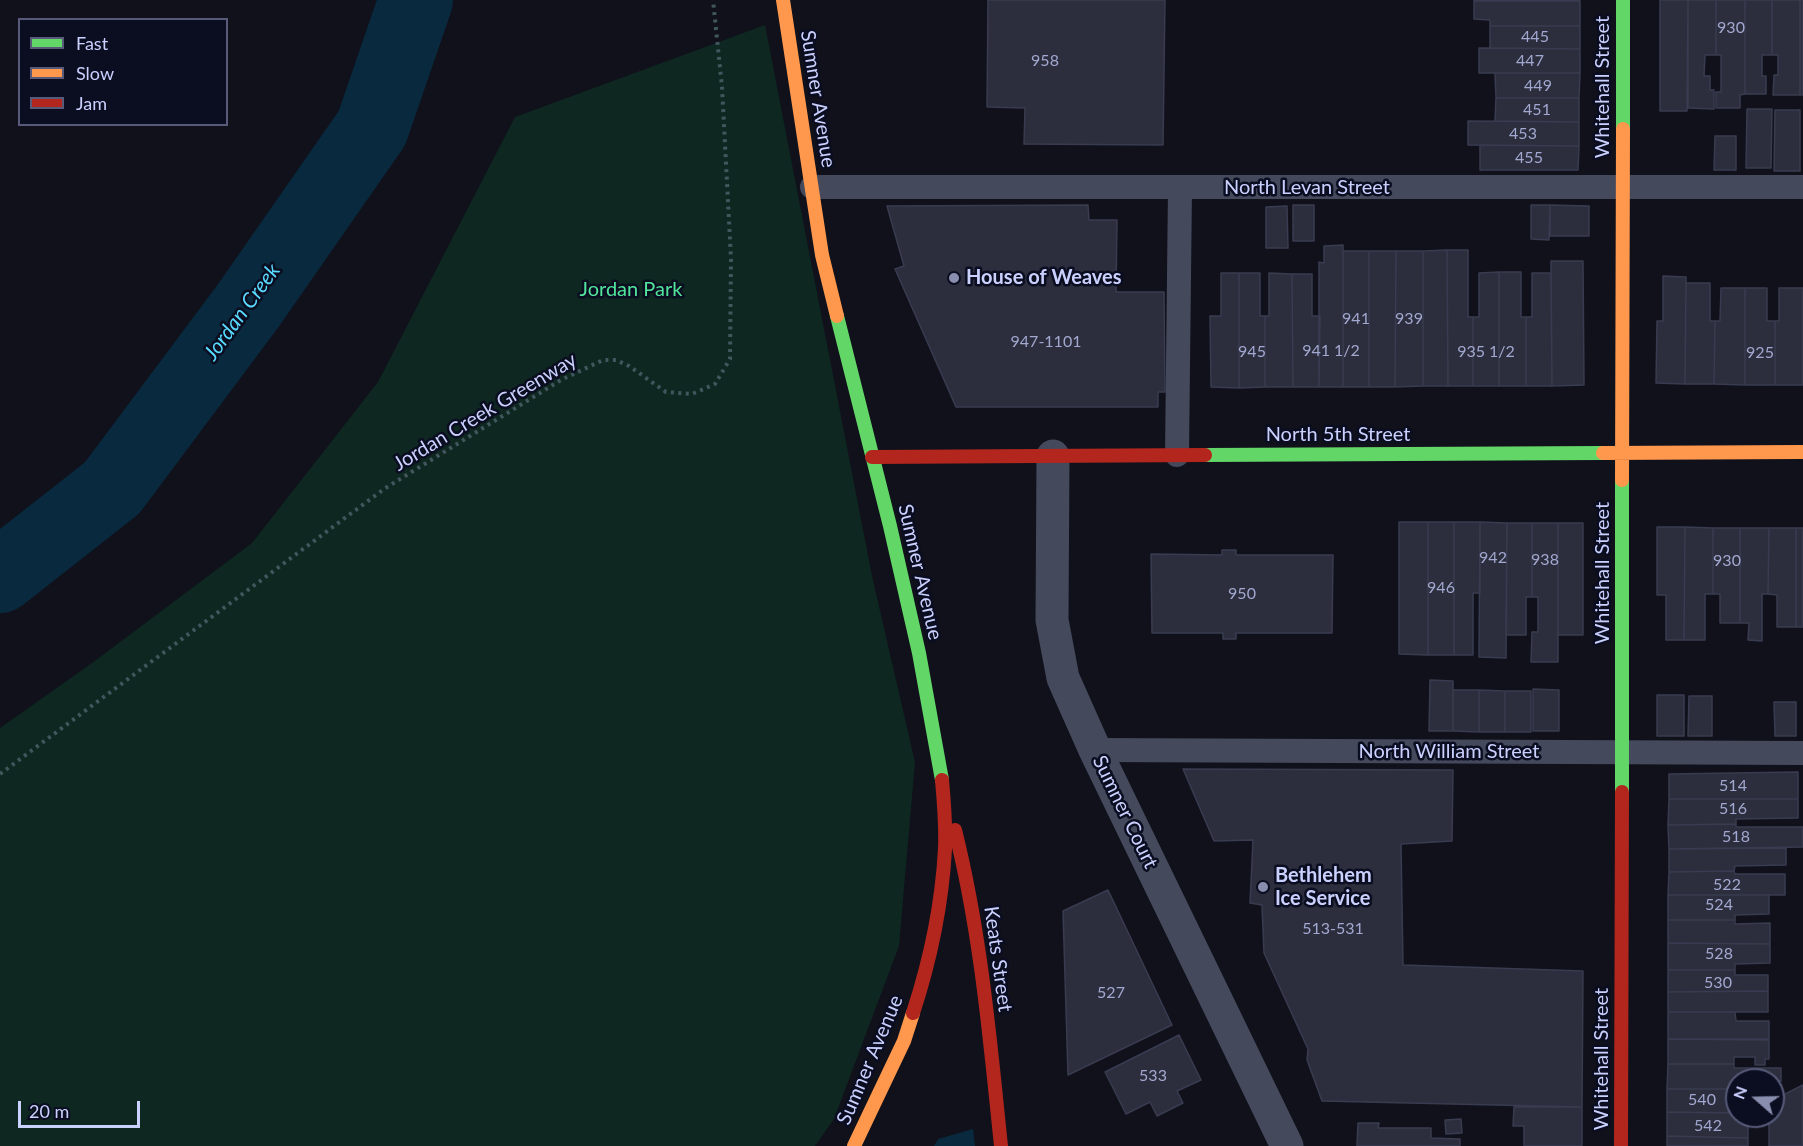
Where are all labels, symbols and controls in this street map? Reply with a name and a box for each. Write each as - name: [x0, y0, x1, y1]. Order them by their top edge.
- street label: Whitehall Street: [1591, 16, 1615, 158]
- legend: [18, 18, 228, 126]
- house number: 930: [1717, 18, 1745, 38]
- house number: 445: [1521, 27, 1549, 47]
- street label: Sumner Avenue: [795, 29, 841, 169]
- text: Fast: [76, 32, 108, 54]
- house number: 958: [1031, 51, 1059, 71]
- house number: 447: [1516, 51, 1544, 71]
- text: Slow: [76, 62, 114, 84]
- house number: 449: [1524, 76, 1552, 96]
- text: Jam: [76, 92, 107, 114]
- house number: 451: [1523, 100, 1551, 120]
- house number: 453: [1509, 124, 1537, 144]
- house number: 455: [1515, 148, 1543, 168]
- street label: North Levan Street: [1224, 176, 1390, 200]
- water label: Jordan Creek: [198, 259, 286, 365]
- place label: House of Weaves: [966, 266, 1122, 290]
- marker: House of Weaves: [947, 271, 961, 285]
- park label: Jordan Park: [580, 278, 682, 302]
- house number: 941: [1342, 309, 1370, 329]
- house number: 939: [1395, 309, 1423, 329]
- house number: 947-1101: [1011, 332, 1081, 352]
- house number: 941 1/2: [1302, 341, 1360, 361]
- house number: 945: [1238, 342, 1266, 362]
- house number: 935 1/2: [1457, 342, 1515, 362]
- house number: 925: [1746, 343, 1774, 363]
- street label: Jordan Creek Greenway: [389, 348, 581, 476]
- street label: North 5th Street: [1266, 423, 1410, 447]
- street label: Sumner Avenue: [893, 502, 947, 642]
- street label: Whitehall Street: [1591, 502, 1615, 644]
- house number: 942: [1479, 548, 1507, 568]
- house number: 938: [1531, 550, 1559, 570]
- house number: 930: [1713, 551, 1741, 571]
- house number: 946: [1427, 578, 1455, 598]
- house number: 950: [1228, 584, 1256, 604]
- street label: North William Street: [1359, 740, 1539, 764]
- street label: Sumner Court: [1087, 752, 1163, 872]
- house number: 514: [1719, 776, 1747, 796]
- house number: 516: [1719, 799, 1747, 819]
- house number: 518: [1722, 827, 1750, 847]
- place label: Bethlehem Ice Service: [1275, 864, 1372, 911]
- house number: 522: [1713, 875, 1741, 895]
- marker: Bethlehem Ice Service: [1256, 880, 1270, 894]
- house number: 524: [1705, 895, 1733, 915]
- street label: Keats Street: [979, 905, 1017, 1013]
- house number: 513-531: [1302, 919, 1364, 939]
- house number: 528: [1705, 944, 1733, 964]
- house number: 530: [1704, 973, 1732, 993]
- house number: 527: [1097, 983, 1125, 1003]
- street label: Whitehall Street: [1590, 988, 1614, 1130]
- street label: Sumner Avenue: [832, 992, 908, 1128]
- house number: 533: [1139, 1066, 1167, 1086]
- north arrow: [1725, 1068, 1785, 1128]
- text: N: [1728, 1083, 1751, 1101]
- scale bar: [21, 1089, 142, 1127]
- house number: 540: [1688, 1090, 1716, 1110]
- text: 20 m: [29, 1100, 69, 1122]
- house number: 542: [1694, 1116, 1722, 1136]

